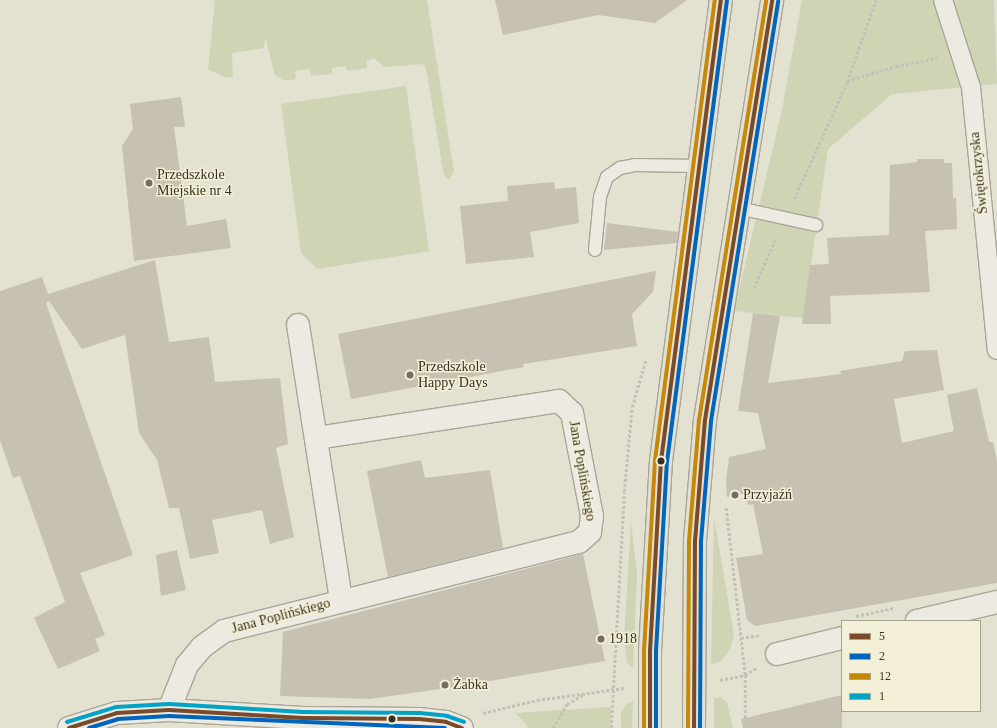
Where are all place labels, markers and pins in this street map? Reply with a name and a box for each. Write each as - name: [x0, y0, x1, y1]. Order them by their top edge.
- place label: Przedszkole Miejskie nr 4: [157, 167, 232, 200]
- marker: Przedszkole Miejskie nr 4: [144, 178, 154, 188]
- place label: Przedszkole Happy Days: [418, 359, 488, 392]
- marker: Przedszkole Happy Days: [405, 370, 415, 380]
- unlabelled marker: [656, 456, 666, 466]
- place label: Przyjaźń: [743, 487, 792, 503]
- marker: Przyjaźń: [730, 490, 740, 500]
- place label: 1918: [609, 631, 637, 647]
- marker: 1918: [596, 634, 606, 644]
- place label: Żabka: [453, 677, 488, 693]
- marker: Żabka: [440, 680, 450, 690]
- unlabelled marker: [387, 714, 397, 724]

